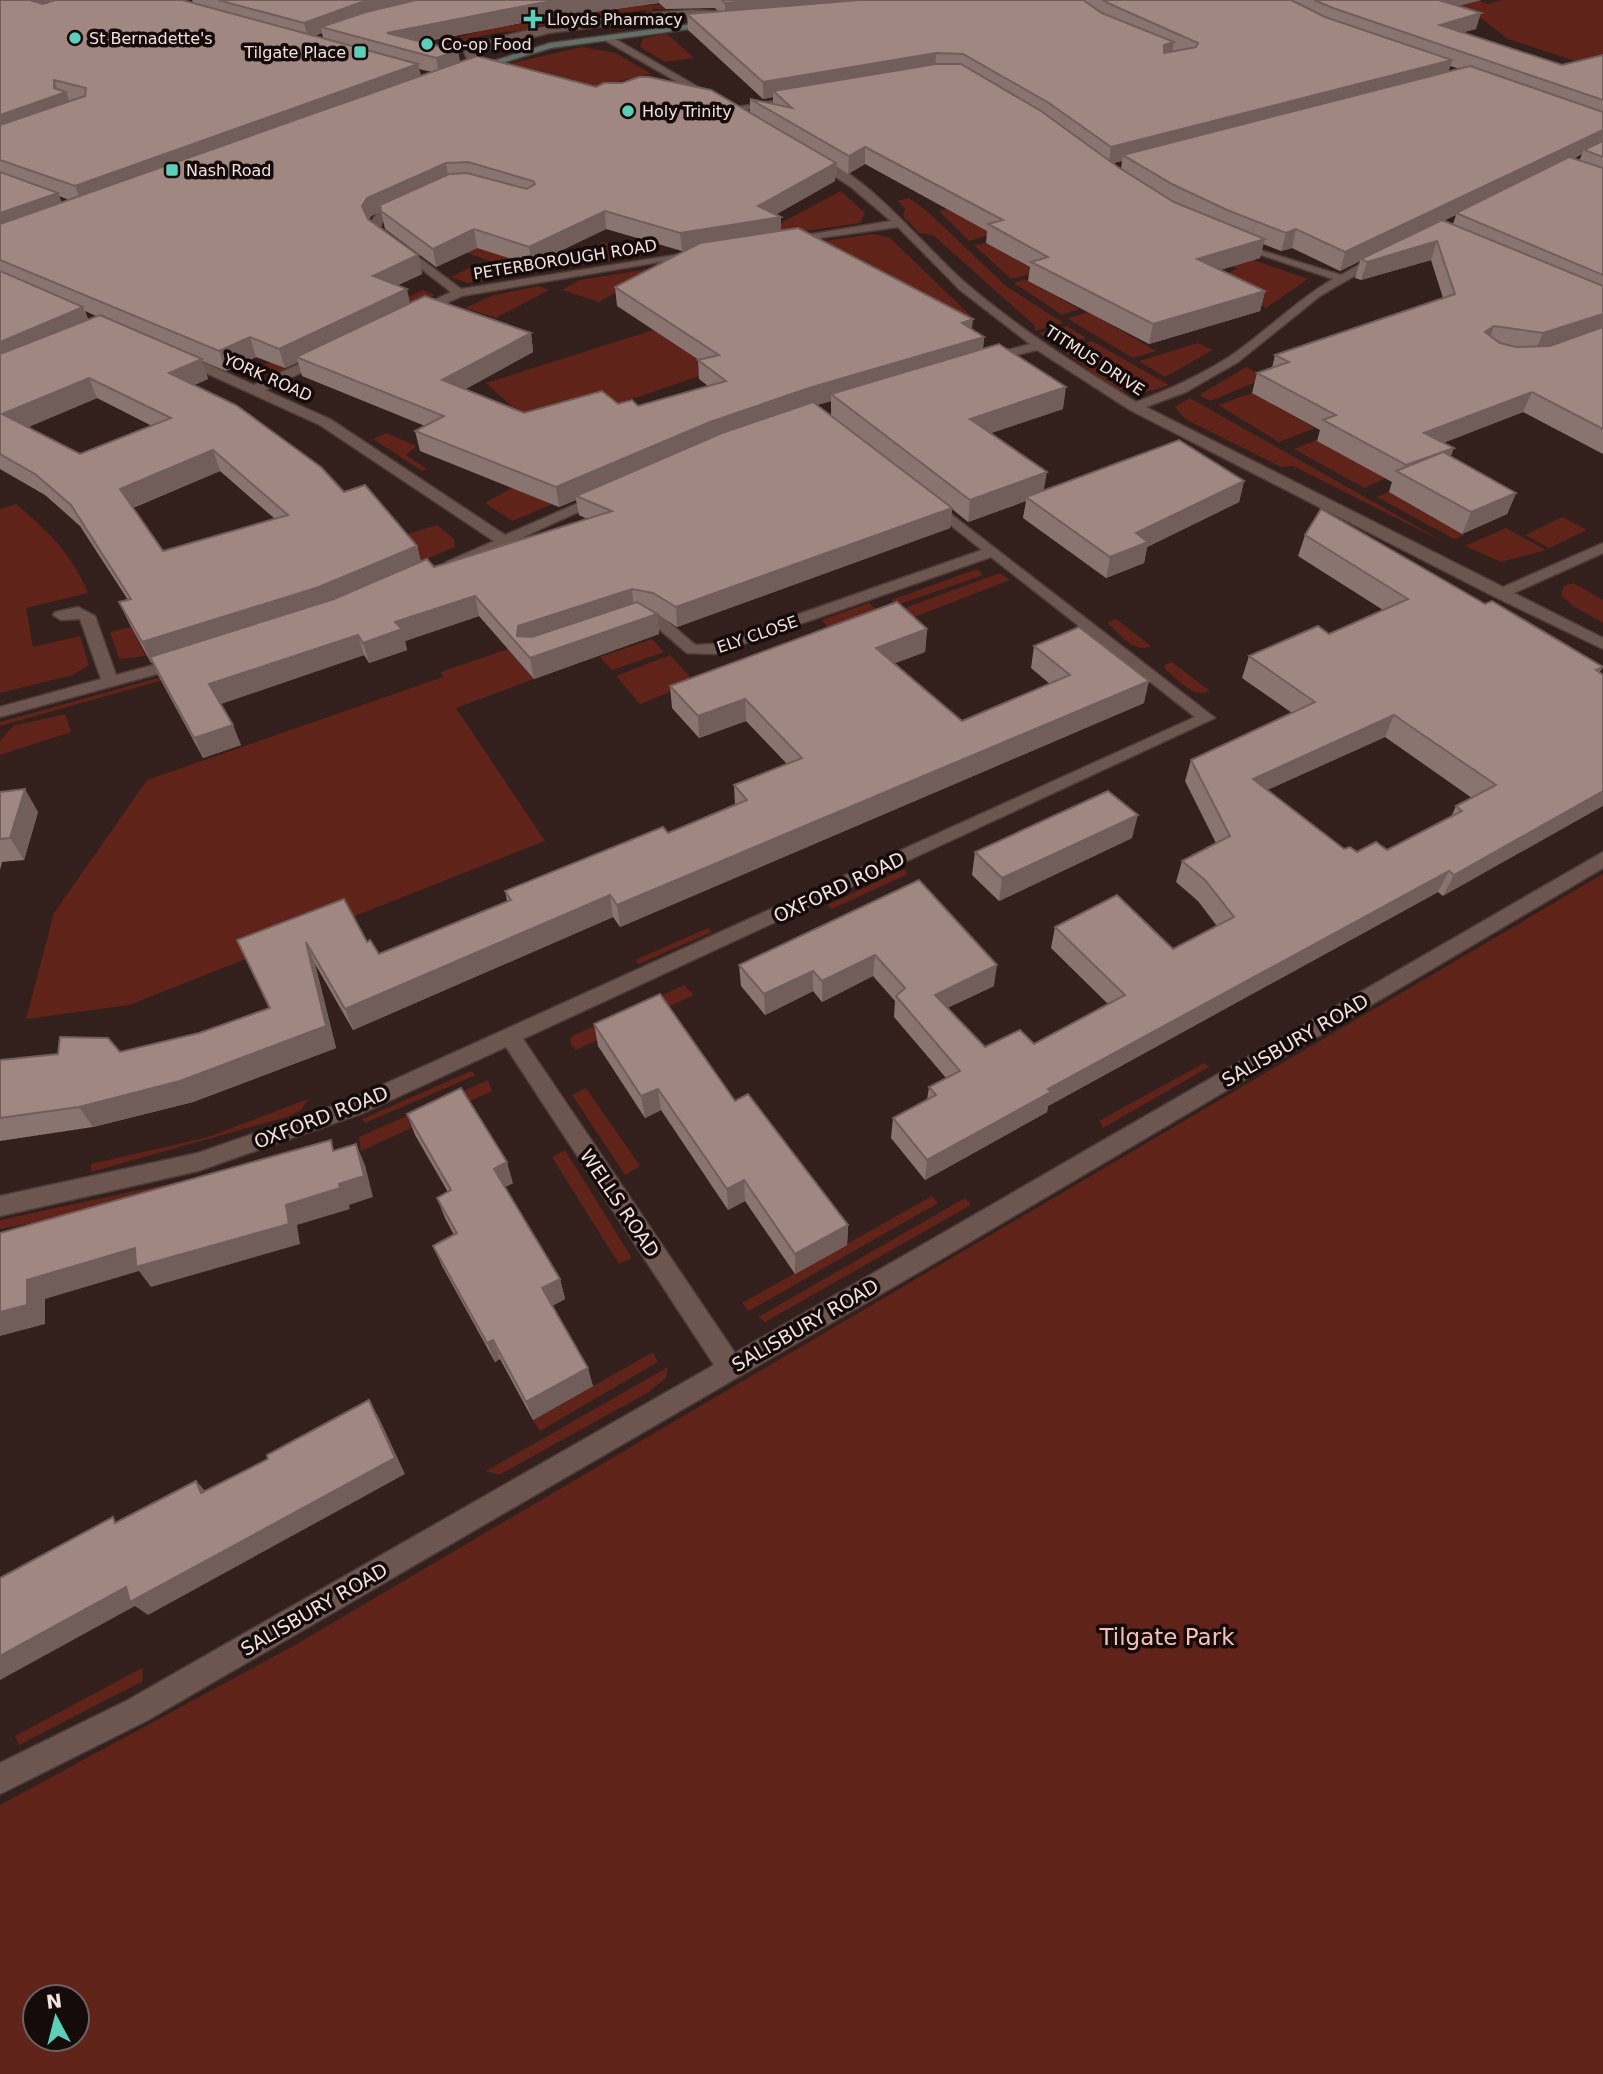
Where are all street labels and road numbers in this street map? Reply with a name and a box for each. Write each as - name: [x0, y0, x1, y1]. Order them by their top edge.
- street label: PETERBOROUGH ROAD: [472, 236, 658, 283]
- street label: TITMUS DRIVE: [1041, 321, 1148, 399]
- street label: YORK ROAD: [220, 349, 315, 405]
- street label: ELY CLOSE: [714, 612, 800, 657]
- street label: OXFORD ROAD: [770, 847, 908, 927]
- street label: SALISBURY ROAD: [1218, 989, 1372, 1091]
- street label: OXFORD ROAD: [251, 1081, 391, 1153]
- street label: WELLS ROAD: [576, 1145, 664, 1261]
- street label: SALISBURY ROAD: [728, 1274, 882, 1376]
- street label: SALISBURY ROAD: [237, 1558, 391, 1660]

